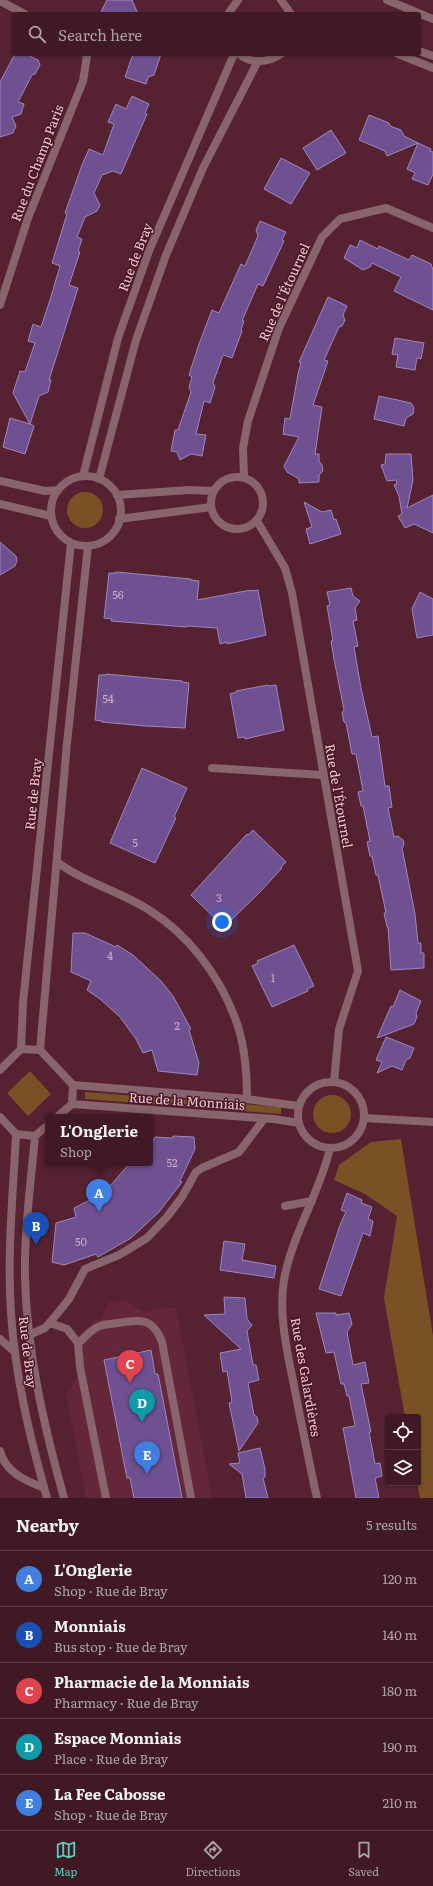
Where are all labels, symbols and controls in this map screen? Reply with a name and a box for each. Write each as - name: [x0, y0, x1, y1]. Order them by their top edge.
- search box: [12, 12, 421, 56]
- icon: search: [26, 23, 48, 45]
- text: Search here: [58, 23, 142, 46]
- street label: Rue du Champ Paris: [6, 102, 68, 224]
- street label: Rue de Bray: [113, 219, 157, 294]
- street label: Rue de l'Étournel: [253, 239, 314, 344]
- house number: 56: [112, 586, 124, 602]
- house number: 54: [102, 690, 114, 706]
- street label: Rue de l'Étournel: [321, 742, 358, 850]
- street label: Rue de Bray: [19, 757, 46, 831]
- house number: 5: [132, 834, 138, 850]
- house number: 3: [216, 889, 222, 905]
- your location: [212, 912, 232, 932]
- house number: 4: [107, 947, 113, 963]
- house number: 1: [271, 969, 276, 985]
- house number: 2: [174, 1017, 180, 1033]
- street label: Rue de la Monniais: [128, 1087, 246, 1114]
- popup: [45, 1114, 153, 1166]
- text: L'Onglerie: [60, 1119, 138, 1142]
- text: Shop: [60, 1142, 92, 1161]
- house number: 52: [166, 1154, 178, 1170]
- pin: A: [86, 1179, 112, 1212]
- pin: B: [23, 1212, 49, 1245]
- house number: 50: [75, 1233, 87, 1249]
- street label: Rue de Bray: [15, 1315, 42, 1389]
- street label: Rue des Galardières: [287, 1316, 326, 1438]
- pin: C: [117, 1350, 143, 1383]
- pin: D: [129, 1389, 155, 1422]
- map controls: [385, 1414, 421, 1486]
- button: locate: [385, 1414, 421, 1450]
- pin: E: [134, 1441, 160, 1474]
- button: layers: [385, 1450, 421, 1486]
- text: Nearby: [16, 1512, 79, 1537]
- text: 5 results: [366, 1515, 417, 1534]
- text: L'Onglerie: [54, 1558, 132, 1581]
- text: A: [24, 1569, 34, 1588]
- text: 120 m: [382, 1569, 417, 1588]
- text: Shop · Rue de Bray: [54, 1581, 167, 1600]
- text: Monniais: [54, 1614, 126, 1637]
- text: B: [25, 1625, 33, 1644]
- text: 140 m: [382, 1625, 417, 1644]
- text: Bus stop · Rue de Bray: [54, 1637, 187, 1656]
- text: Pharmacie de la Monniais: [54, 1670, 249, 1693]
- text: C: [24, 1681, 34, 1700]
- text: 180 m: [382, 1681, 417, 1700]
- text: Pharmacy · Rue de Bray: [54, 1693, 199, 1712]
- text: Espace Monniais: [54, 1726, 181, 1749]
- text: D: [24, 1737, 34, 1756]
- text: 190 m: [382, 1737, 417, 1756]
- text: Place · Rue de Bray: [54, 1749, 168, 1768]
- text: La Fee Cabosse: [54, 1782, 166, 1805]
- text: E: [25, 1793, 33, 1812]
- text: 210 m: [382, 1793, 417, 1812]
- text: Shop · Rue de Bray: [54, 1805, 167, 1824]
- tab: Map: [54, 1839, 77, 1879]
- tab: Directions: [185, 1839, 240, 1879]
- tab: Saved: [348, 1839, 379, 1879]

